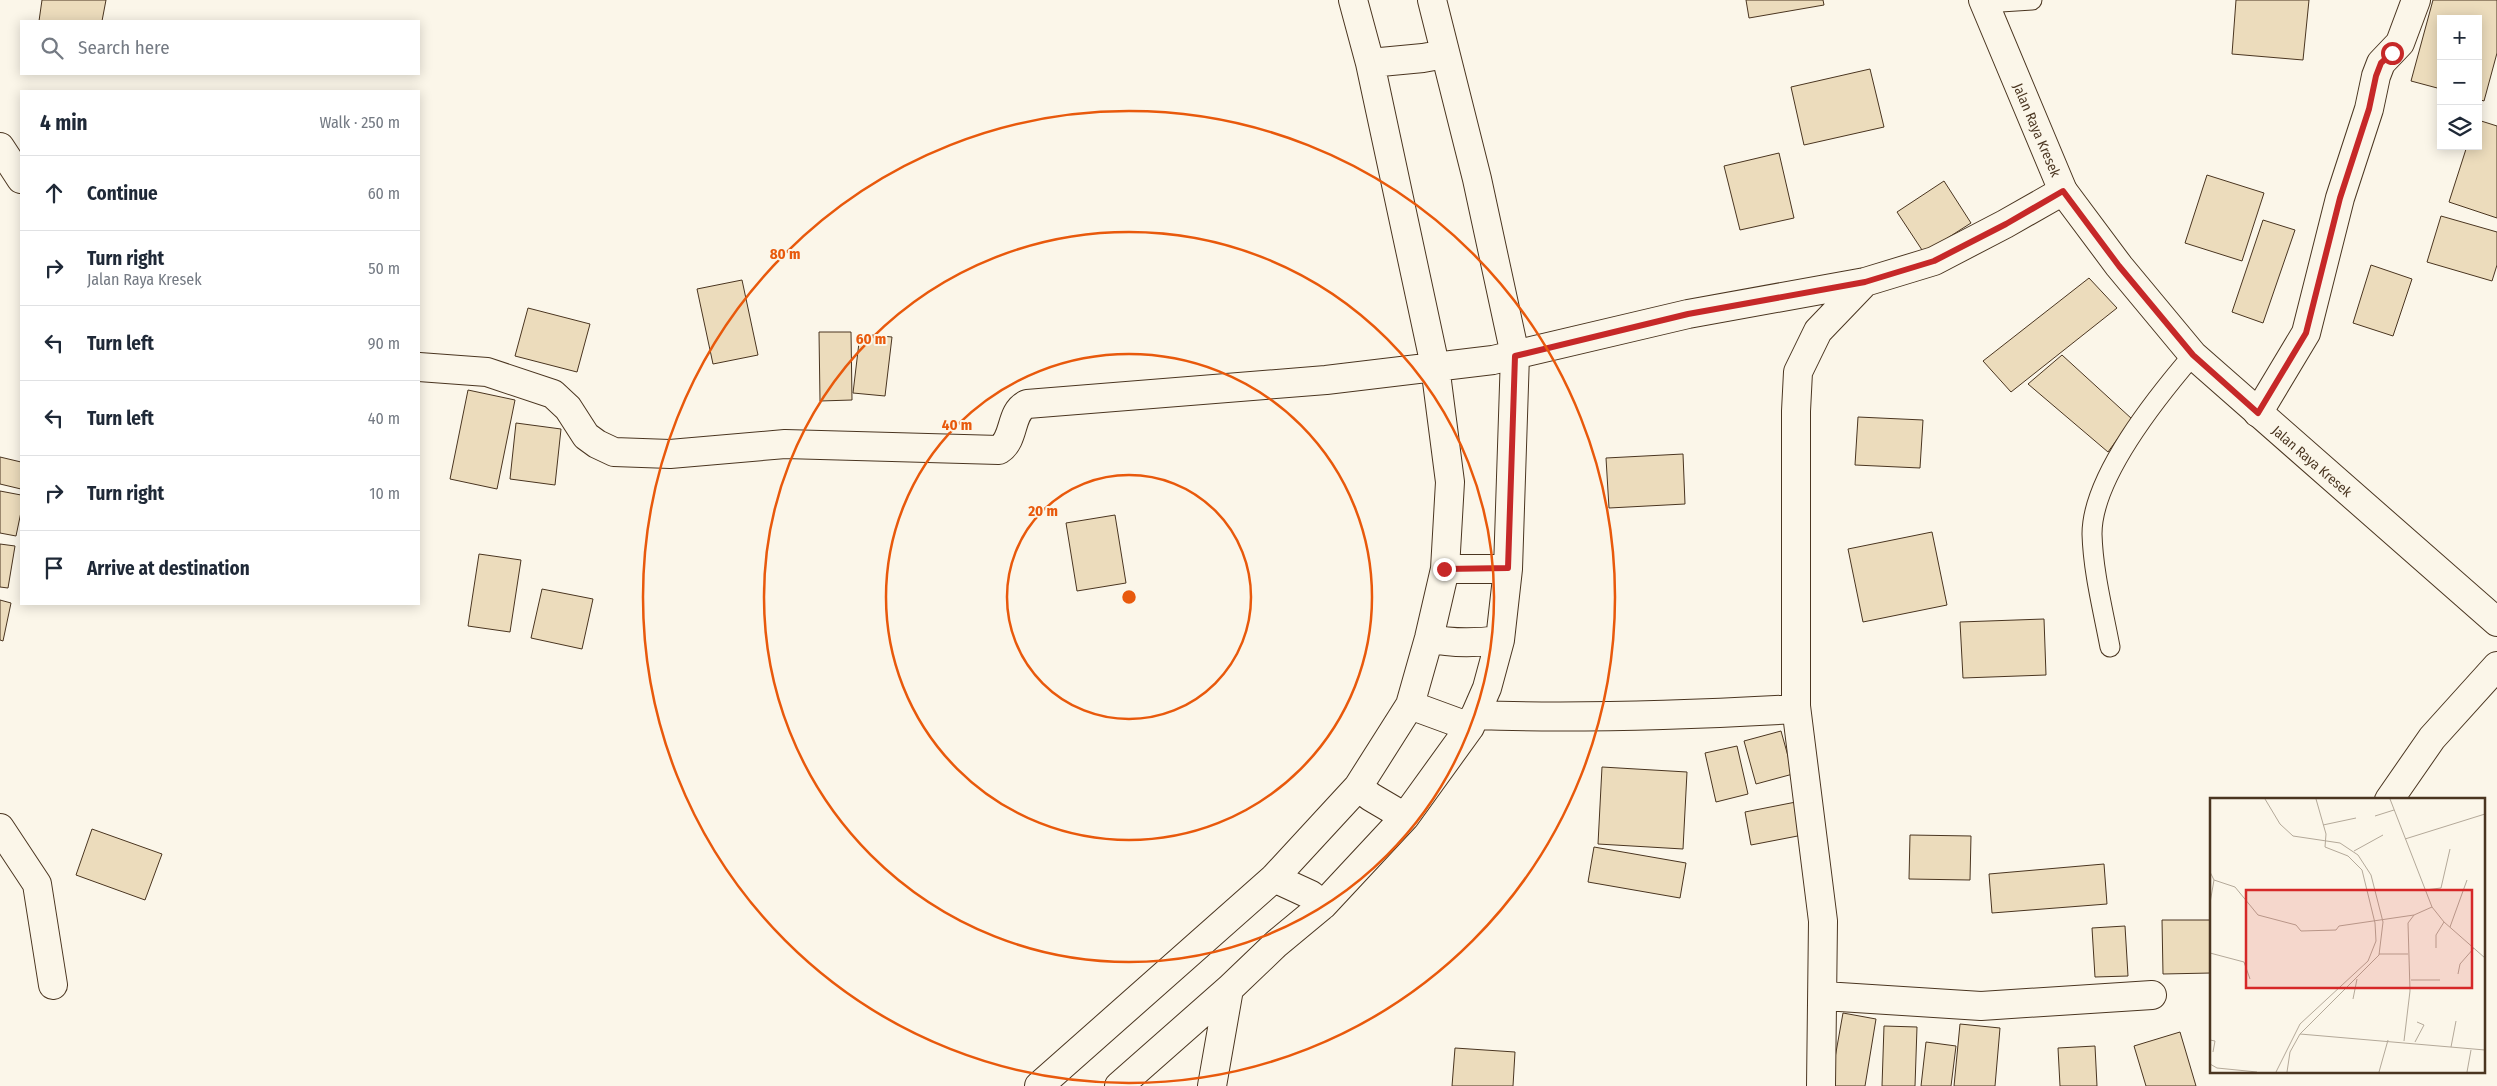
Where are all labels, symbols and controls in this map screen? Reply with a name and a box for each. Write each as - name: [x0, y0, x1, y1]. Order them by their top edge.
- map controls: [2437, 15, 2482, 150]
- button: +: [2437, 15, 2482, 60]
- search box: [20, 20, 420, 75]
- icon: search: [38, 34, 66, 62]
- text: Search here: [78, 36, 170, 59]
- route start: [2381, 42, 2404, 65]
- button: −: [2437, 60, 2482, 105]
- street label: Jalan Raya Kresek: [2009, 81, 2064, 180]
- button: layers: [2437, 105, 2482, 150]
- text: 4 min: [40, 110, 88, 136]
- text: Walk · 250 m: [319, 113, 400, 132]
- icon: ahead: [40, 179, 68, 207]
- text: Continue: [87, 182, 158, 205]
- text: 60 m: [368, 184, 400, 203]
- text: 80 m: [770, 245, 800, 263]
- text: Turn right: [87, 247, 164, 270]
- icon: right: [40, 254, 68, 282]
- text: 50 m: [368, 259, 400, 278]
- text: Jalan Raya Kresek: [87, 270, 202, 289]
- icon: left: [40, 329, 68, 357]
- text: 60 m: [856, 330, 886, 348]
- text: Turn left: [87, 332, 154, 355]
- text: 90 m: [368, 334, 400, 353]
- icon: left: [40, 404, 68, 432]
- text: Turn left: [87, 407, 154, 430]
- text: 40 m: [368, 409, 400, 428]
- text: 40 m: [942, 416, 972, 434]
- street label: Jalan Raya Kresek: [2268, 422, 2355, 501]
- icon: right: [40, 479, 68, 507]
- text: Turn right: [87, 482, 164, 505]
- text: 10 m: [369, 484, 400, 503]
- text: 20 m: [1027, 502, 1058, 520]
- icon: arrive: [40, 554, 68, 582]
- text: Arrive at destination: [87, 557, 250, 580]
- route end: [1433, 558, 1456, 581]
- centre of rings: [1120, 588, 1138, 606]
- inset map: [2210, 798, 2484, 1074]

